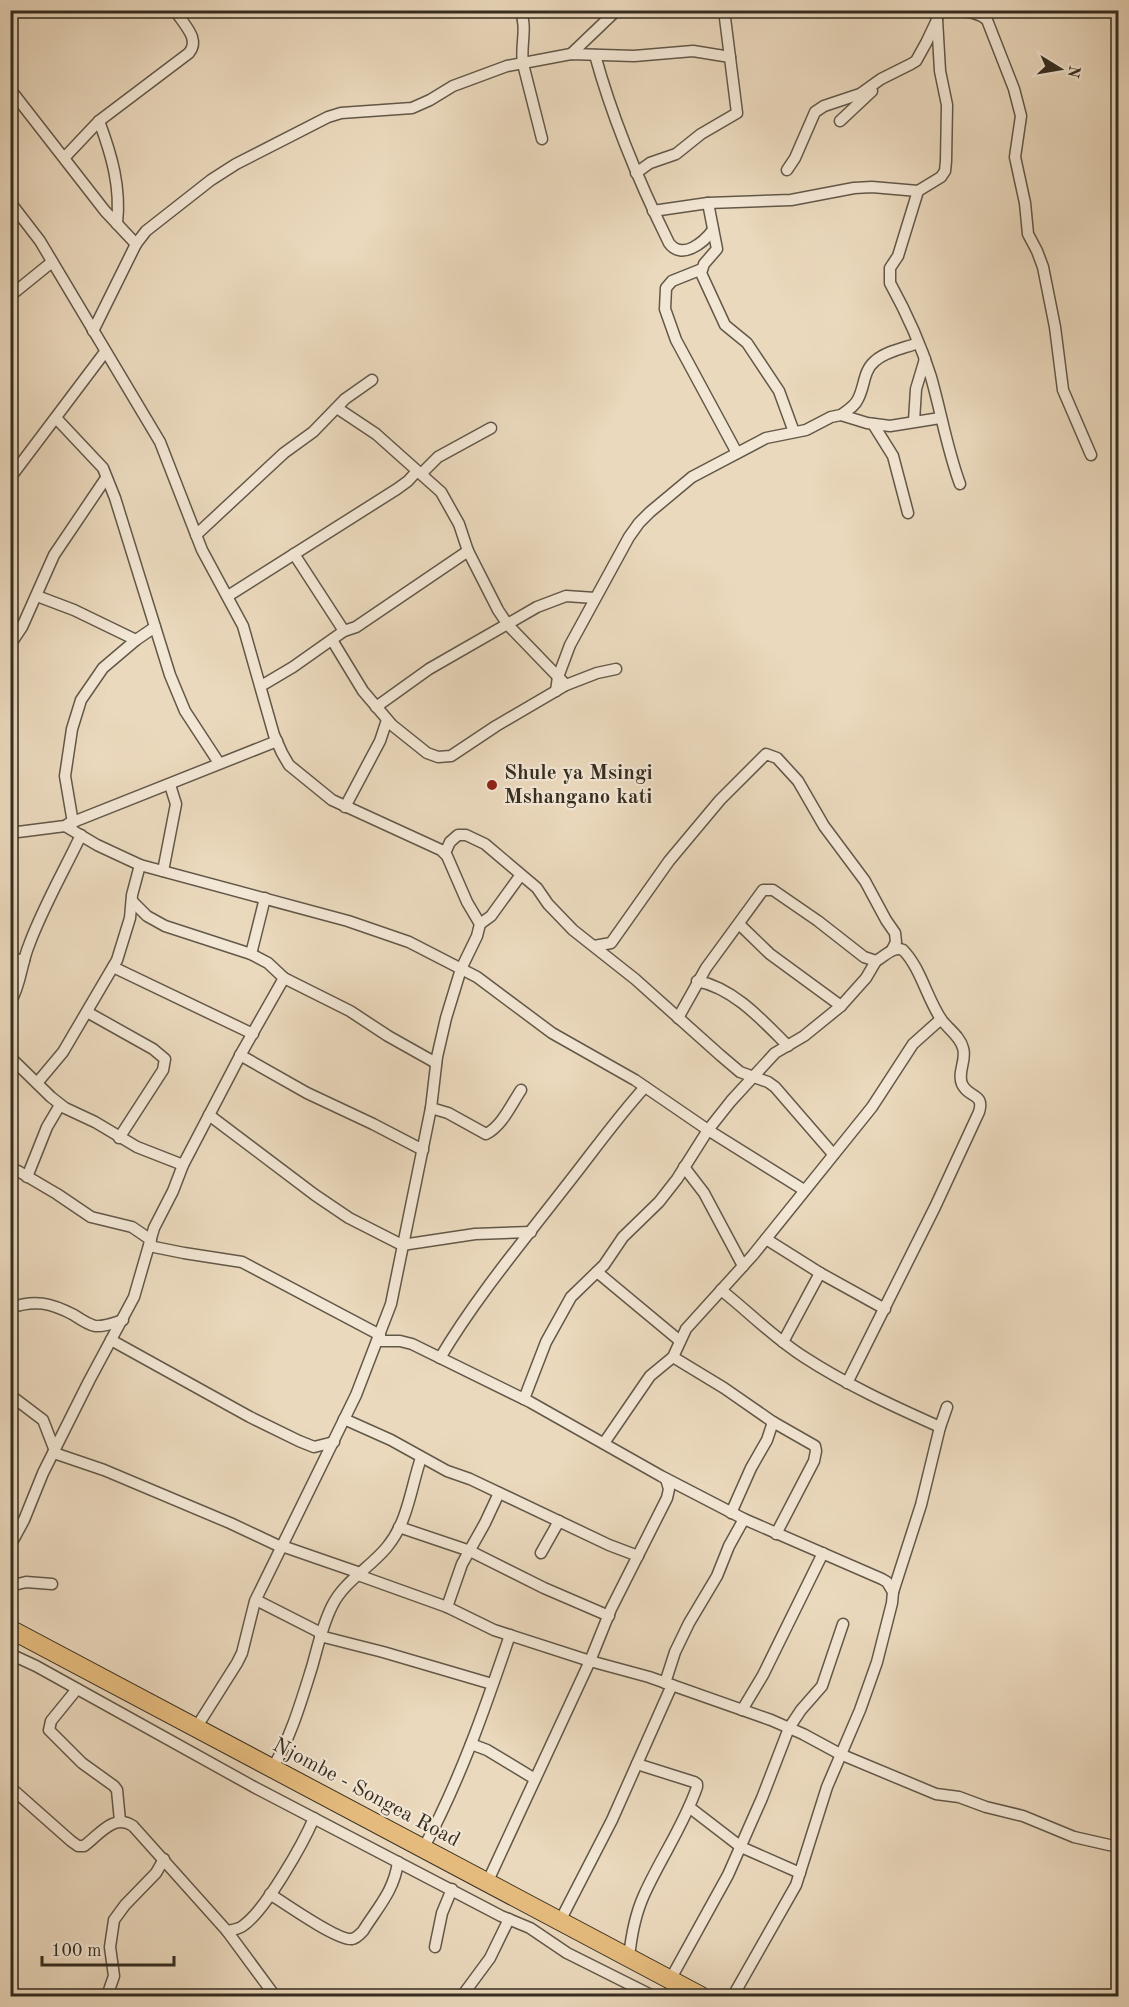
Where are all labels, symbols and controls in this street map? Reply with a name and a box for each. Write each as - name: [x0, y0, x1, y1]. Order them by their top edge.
- north arrow: [1030, 39, 1090, 99]
- text: N: [1064, 64, 1082, 80]
- place label: Shule ya Msingi Mshangano kati: [504, 763, 653, 808]
- marker: Shule ya Msingi Mshangano kati: [485, 778, 499, 792]
- street label: Njombe - Songea Road: [269, 1735, 463, 1851]
- scale bar: [42, 1929, 174, 1967]
- text: 100 m: [51, 1942, 102, 1960]

